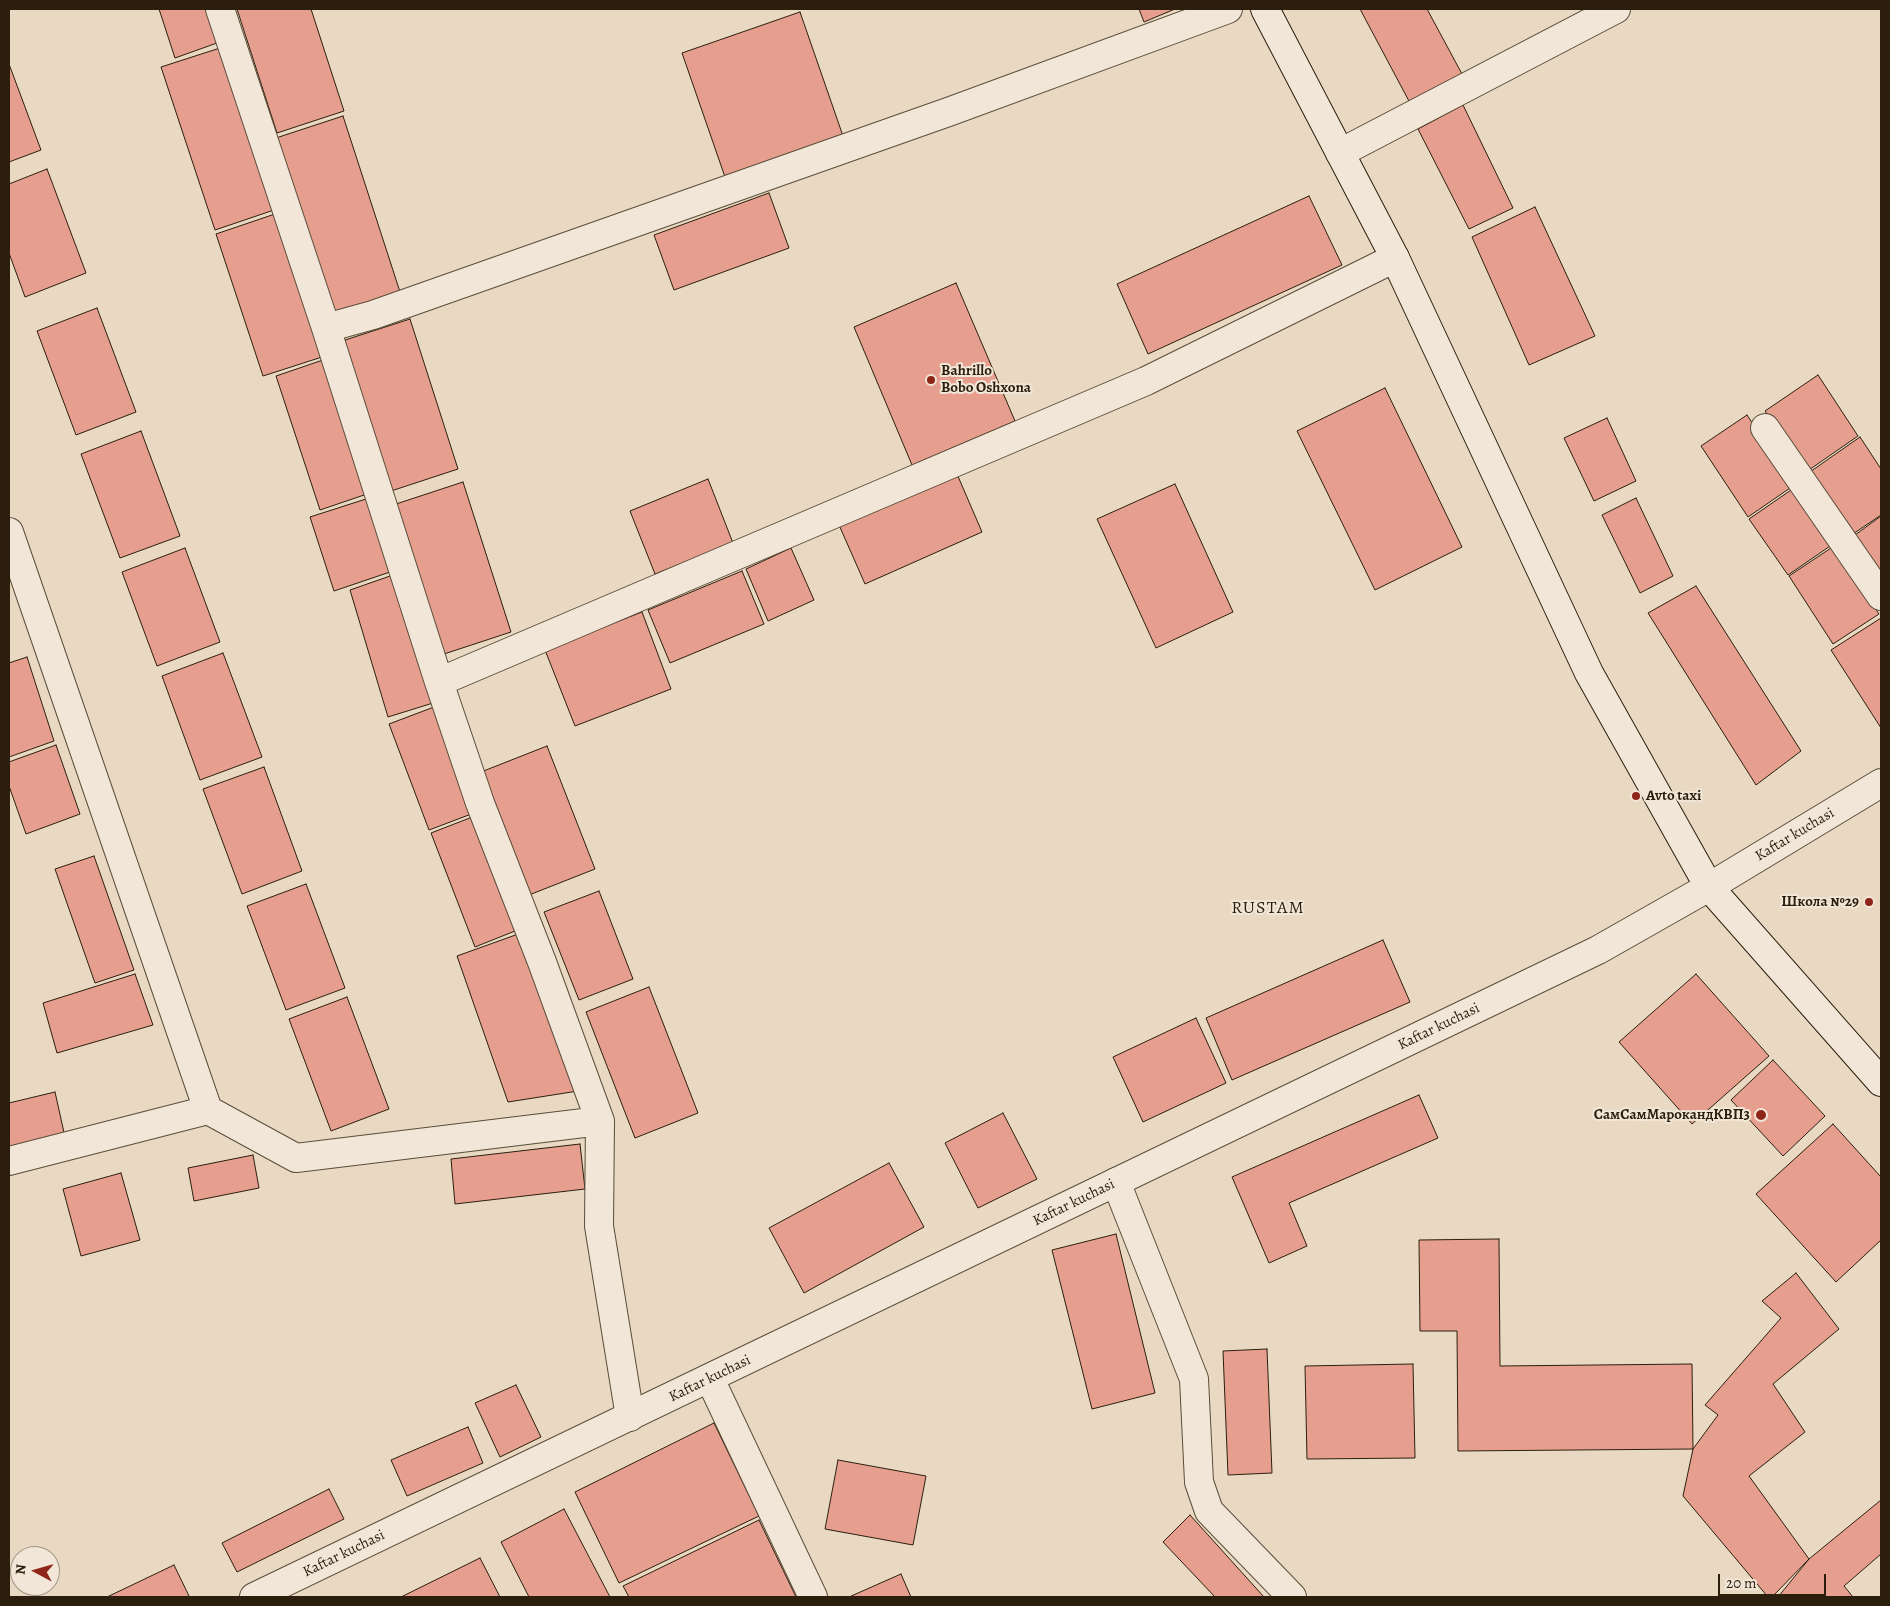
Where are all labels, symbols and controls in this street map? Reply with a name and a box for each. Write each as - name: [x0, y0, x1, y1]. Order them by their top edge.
- place label: Bahrillo Bobo Oshxona: [941, 362, 1031, 397]
- marker: Bahrillo Bobo Oshxona: [925, 374, 937, 386]
- place label: Avto taxi: [1646, 787, 1701, 805]
- marker: Avto taxi: [1630, 790, 1642, 802]
- street label: Kaftar kuchasi: [1752, 804, 1838, 866]
- place label: Школа №29: [1781, 893, 1859, 911]
- marker: Школа №29: [1863, 896, 1875, 908]
- district label: RUSTAM: [1230, 898, 1306, 920]
- street label: Kaftar kuchasi: [1395, 999, 1483, 1055]
- place label: СамСамМарокандКВП3: [1594, 1106, 1750, 1124]
- marker: СамСамМарокандКВП3: [1754, 1108, 1768, 1122]
- street label: Kaftar kuchasi: [1030, 1175, 1118, 1231]
- street label: Kaftar kuchasi: [666, 1351, 754, 1407]
- street label: Kaftar kuchasi: [300, 1526, 388, 1582]
- north arrow: [10, 1546, 60, 1596]
- text: N: [11, 1563, 31, 1576]
- scale bar: [1720, 1564, 1828, 1596]
- text: 20 m: [1726, 1573, 1757, 1593]

